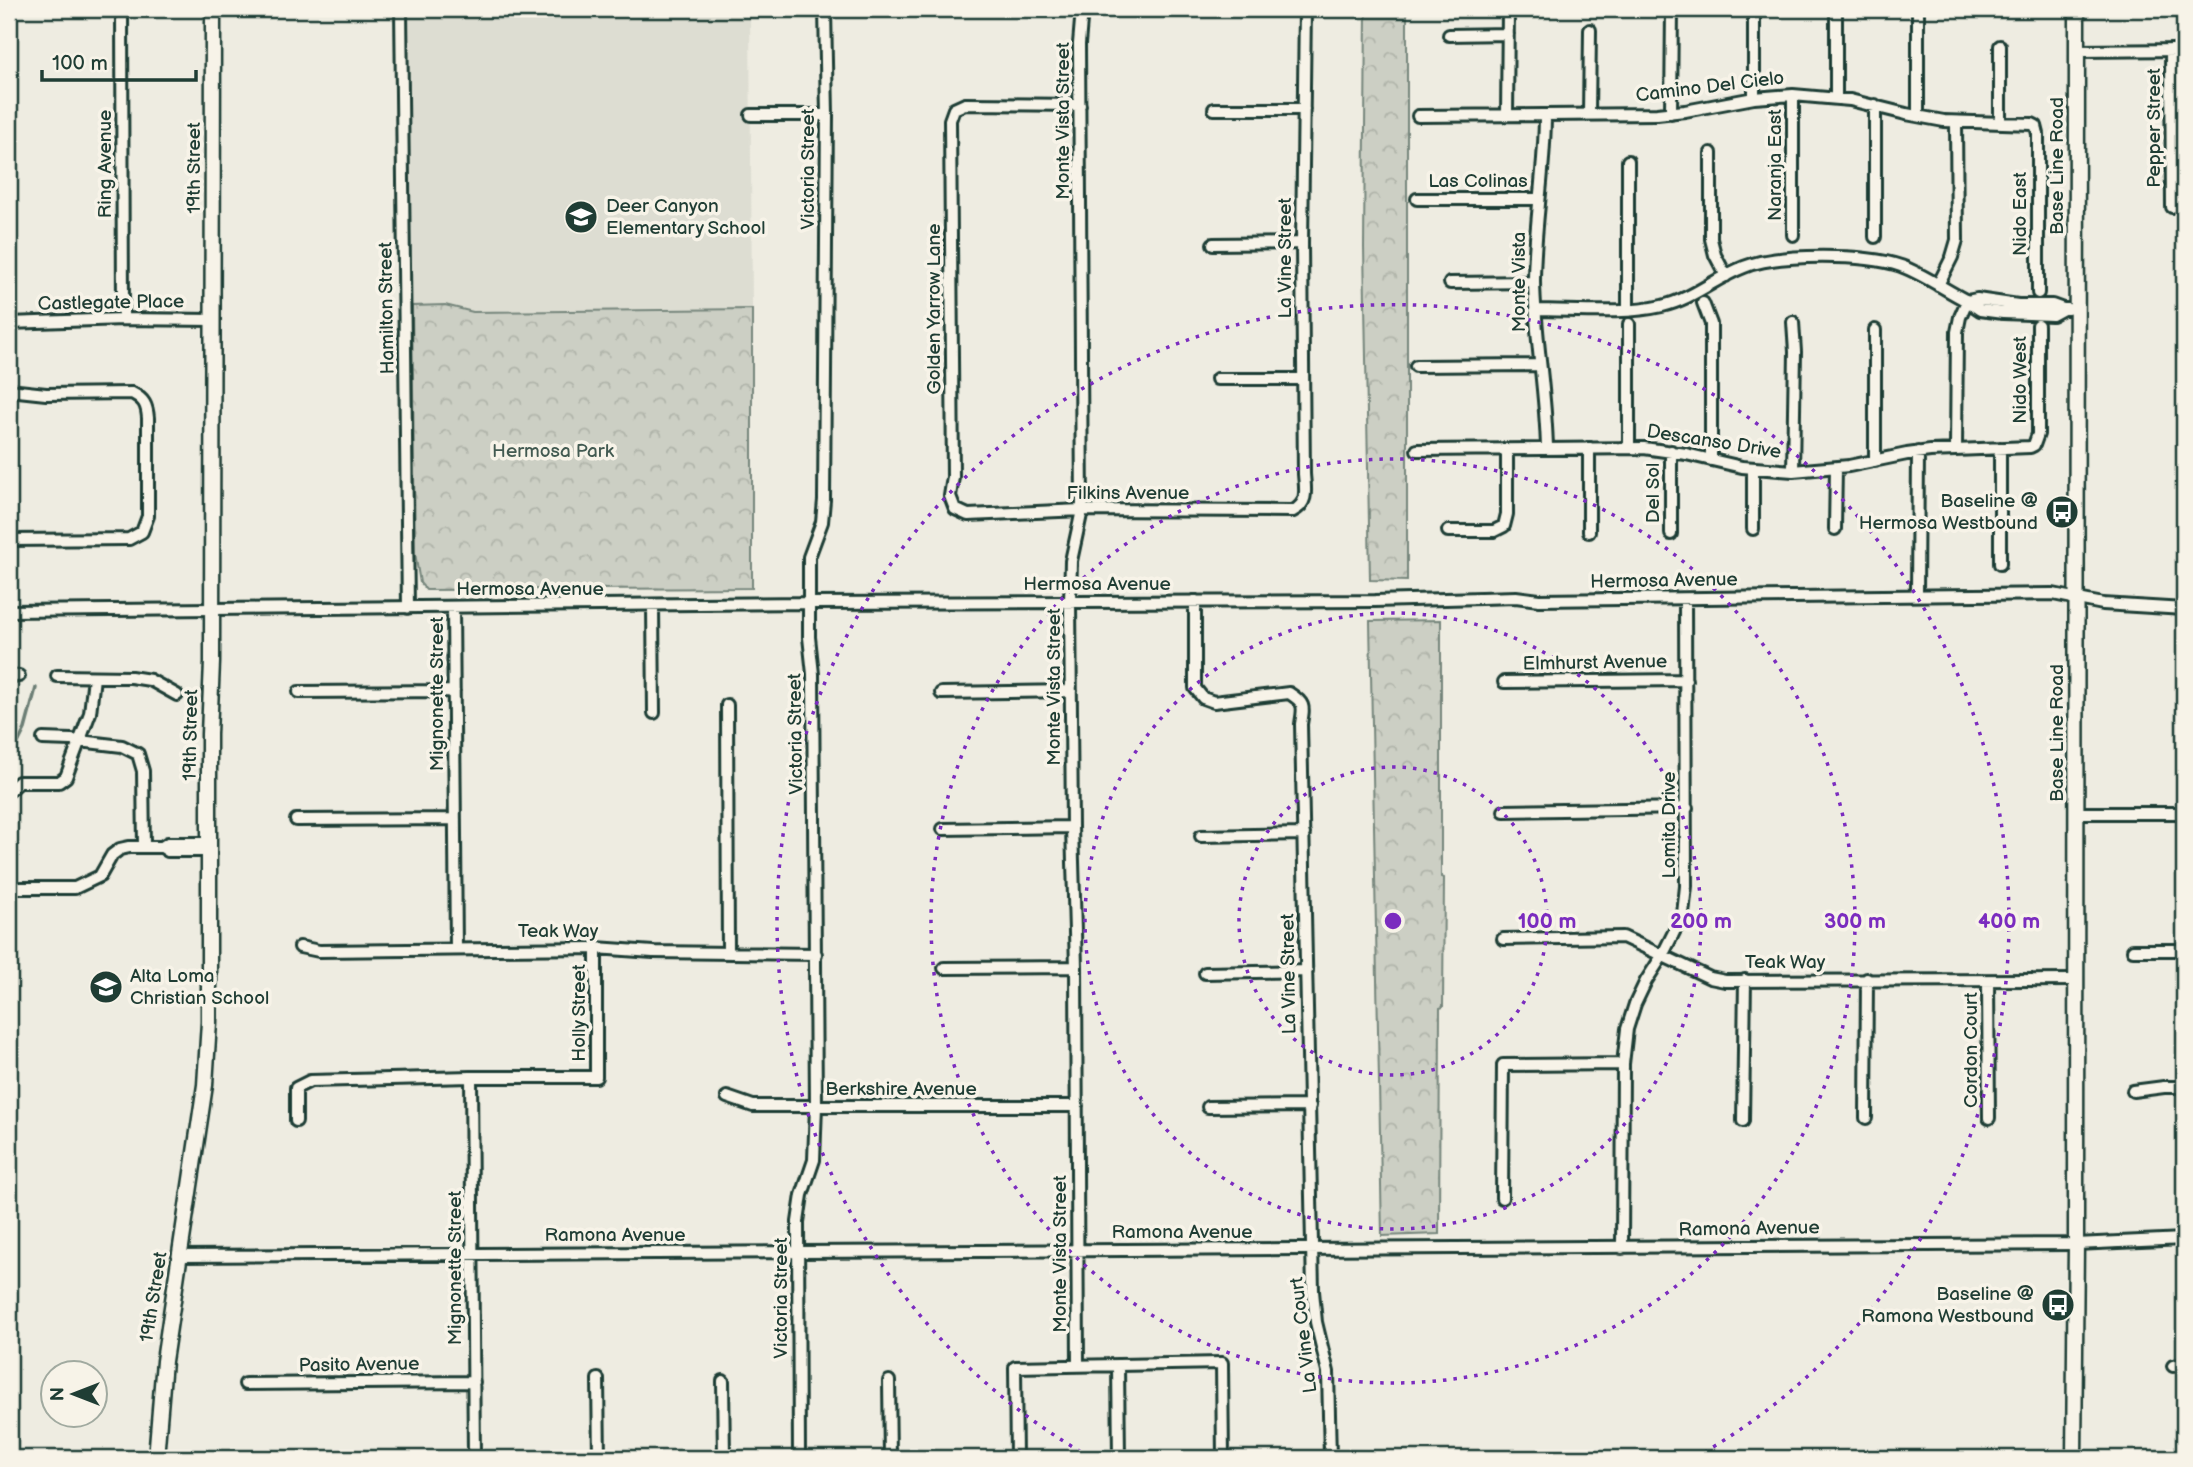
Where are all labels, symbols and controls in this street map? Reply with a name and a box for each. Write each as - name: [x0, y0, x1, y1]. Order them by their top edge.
- scale bar: [42, 38, 196, 82]
- street label: Monte Vista Street: [1052, 42, 1075, 200]
- text: 100 m: [52, 51, 108, 76]
- street label: Camino Del Cielo: [1634, 66, 1786, 108]
- street label: Pepper Street: [2143, 68, 2166, 188]
- street label: Base Line Road: [2046, 97, 2069, 235]
- street label: Victoria Street: [797, 108, 820, 230]
- street label: Naranja East: [1764, 109, 1787, 221]
- street label: Ring Avenue: [94, 110, 117, 218]
- street label: 19th Street: [183, 122, 206, 214]
- street label: Las Colinas: [1428, 170, 1528, 193]
- street label: Nido East: [2009, 172, 2032, 256]
- place label: Deer Canyon Elementary School: [606, 195, 765, 240]
- street label: La Vine Street: [1274, 197, 1297, 318]
- school or university icon: Deer Canyon Elementary School: [562, 198, 600, 236]
- street label: Golden Yarrow Lane: [923, 223, 946, 395]
- street label: Monte Vista: [1508, 232, 1531, 332]
- street label: Hamilton Street: [374, 241, 400, 375]
- street label: Castlegate Place: [38, 290, 184, 316]
- street label: Nido West: [2009, 336, 2032, 424]
- street label: Descanso Drive: [1645, 420, 1783, 464]
- park label: Hermosa Park: [492, 440, 615, 463]
- street label: Del Sol: [1642, 463, 1665, 523]
- street label: Filkins Avenue: [1067, 482, 1189, 505]
- place label: Baseline @ Hermosa Westbound: [1859, 490, 2038, 535]
- bus stop icon: Baseline @ Hermosa Westbound: [2043, 493, 2081, 531]
- street label: Hermosa Avenue: [1590, 568, 1738, 594]
- street label: Hermosa Avenue: [1023, 573, 1171, 596]
- street label: Hermosa Avenue: [456, 578, 604, 601]
- street label: Monte Vista Street: [1043, 608, 1066, 766]
- street label: Mignonette Street: [426, 617, 449, 771]
- street label: Elmhurst Avenue: [1523, 650, 1667, 676]
- street label: Base Line Road: [2046, 664, 2069, 802]
- street label: Victoria Street: [783, 673, 809, 795]
- street label: 19th Street: [179, 689, 203, 781]
- street label: Lomita Drive: [1658, 771, 1681, 879]
- centre of rings: [1381, 909, 1405, 933]
- text: 100 m: [1518, 909, 1576, 934]
- text: 200 m: [1670, 909, 1732, 934]
- text: 300 m: [1824, 909, 1886, 934]
- text: 400 m: [1978, 909, 2040, 934]
- street label: La Vine Street: [1276, 913, 1302, 1035]
- street label: Teak Way: [518, 920, 599, 943]
- street label: Teak Way: [1745, 951, 1826, 974]
- street label: Holly Street: [568, 964, 591, 1062]
- place label: Alta Loma Christian School: [130, 965, 269, 1010]
- school or university icon: Alta Loma Christian School: [87, 968, 125, 1006]
- street label: Cordon Court: [1960, 992, 1983, 1108]
- street label: Berkshire Avenue: [825, 1078, 977, 1101]
- street label: Monte Vista Street: [1049, 1175, 1072, 1333]
- street label: Mignonette Street: [444, 1191, 467, 1345]
- street label: Ramona Avenue: [1678, 1216, 1820, 1242]
- street label: Ramona Avenue: [1111, 1221, 1253, 1244]
- street label: Ramona Avenue: [544, 1224, 686, 1247]
- street label: Victoria Street: [770, 1237, 793, 1359]
- street label: 19th Street: [135, 1250, 173, 1344]
- street label: La Vine Court: [1285, 1276, 1323, 1394]
- place label: Baseline @ Ramona Westbound: [1861, 1283, 2034, 1328]
- bus stop icon: Baseline @ Ramona Westbound: [2039, 1286, 2077, 1324]
- street label: Pasito Avenue: [298, 1352, 420, 1378]
- north arrow: [38, 1358, 108, 1428]
- text: N: [47, 1387, 70, 1401]

